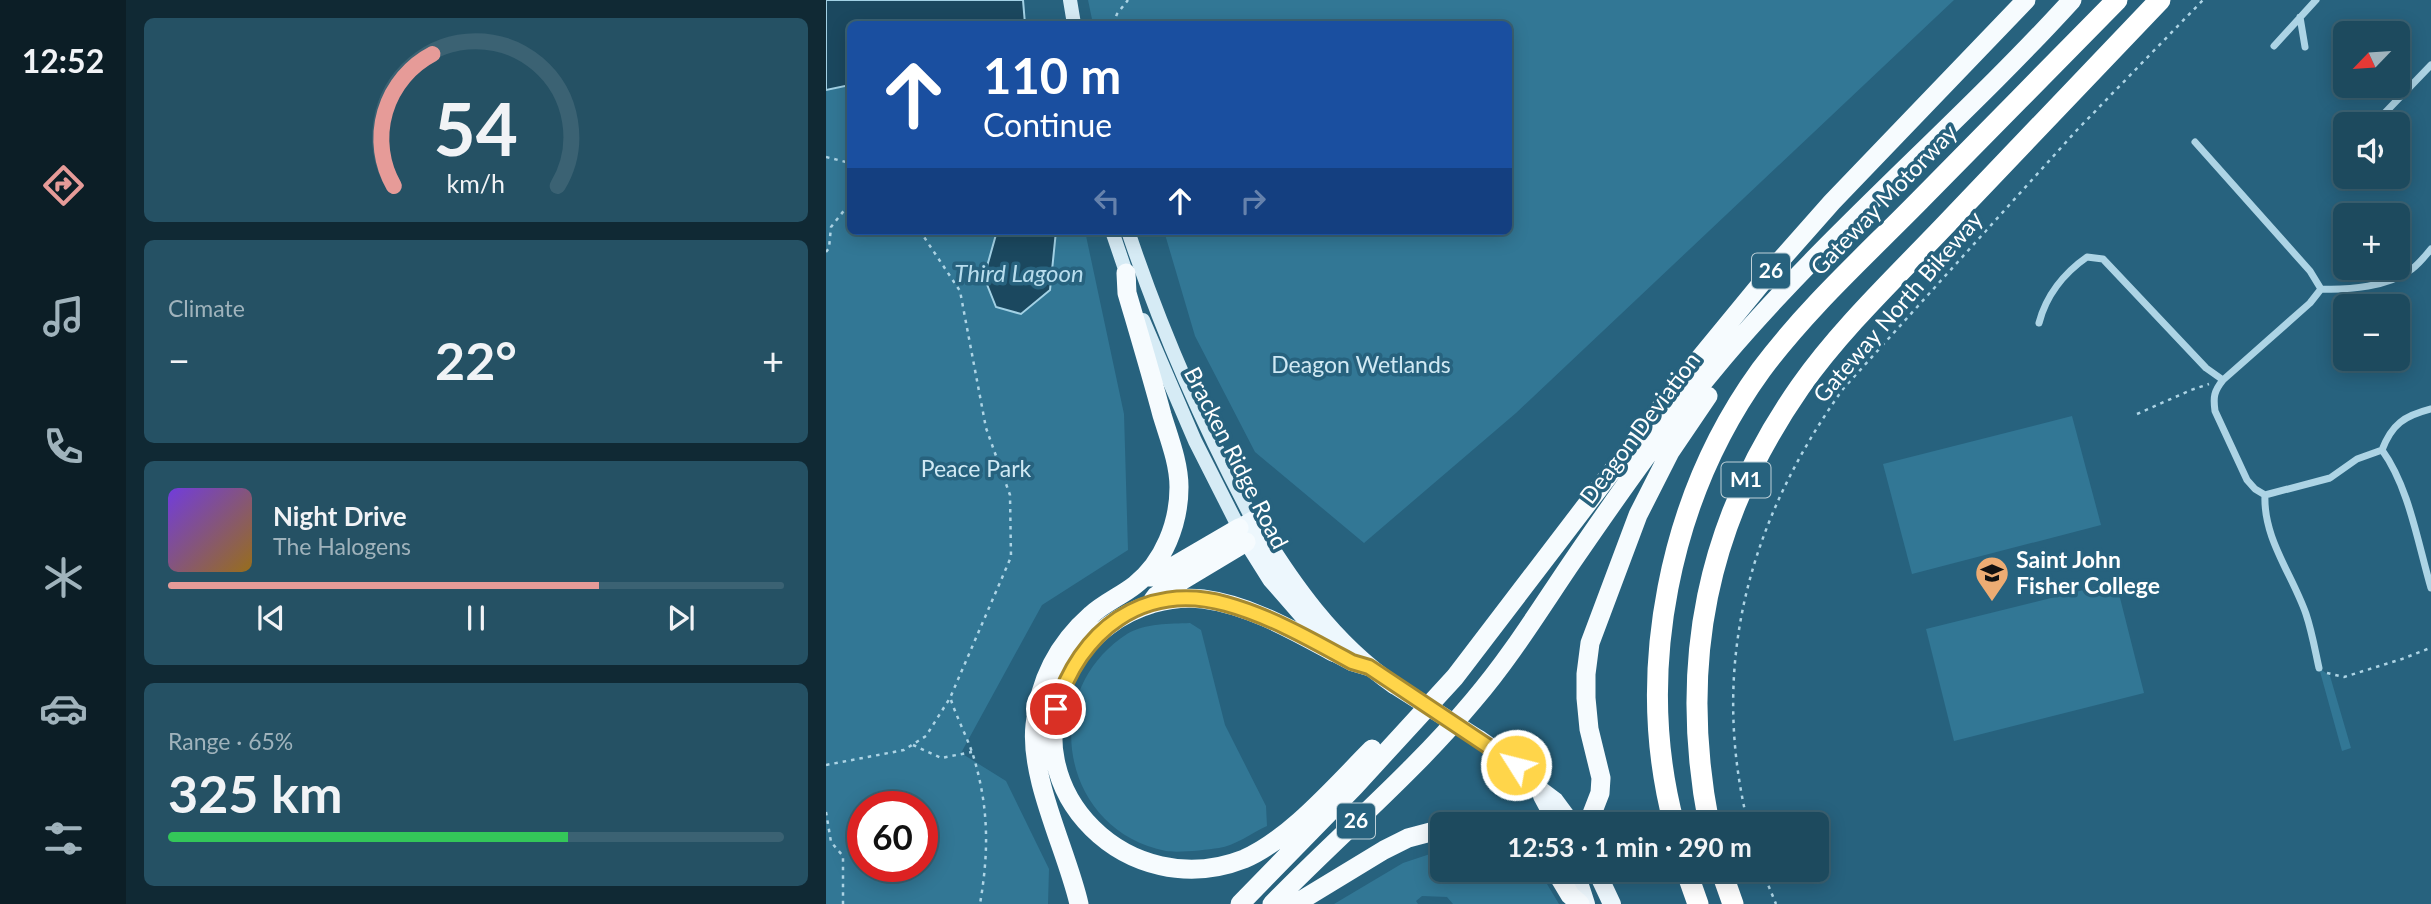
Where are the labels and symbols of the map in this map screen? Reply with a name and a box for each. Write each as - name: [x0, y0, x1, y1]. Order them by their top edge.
- north arrow: [2333, 21, 2410, 98]
- street label: Gateway Motorway: [1804, 118, 1963, 281]
- street label: Gateway North Bikeway: [1807, 205, 1988, 408]
- road number: 26: [1752, 254, 1790, 288]
- water label: Third Lagoon: [954, 258, 1084, 287]
- street label: Deagon Deviation: [1573, 346, 1705, 509]
- park label: Deagon Wetlands: [1271, 350, 1451, 378]
- street label: Bracken Ridge Road: [1179, 362, 1295, 553]
- park label: Peace Park: [921, 454, 1032, 482]
- road number: M1: [1721, 462, 1770, 498]
- place label: Saint John Fisher College: [2016, 545, 2160, 599]
- school or university icon: Saint John Fisher College: [1973, 554, 2011, 603]
- pin: [1026, 679, 1086, 739]
- position arrow: [1479, 728, 1553, 802]
- speed limit sign: 60: [847, 791, 938, 882]
- road number: 26: [1337, 804, 1375, 838]

